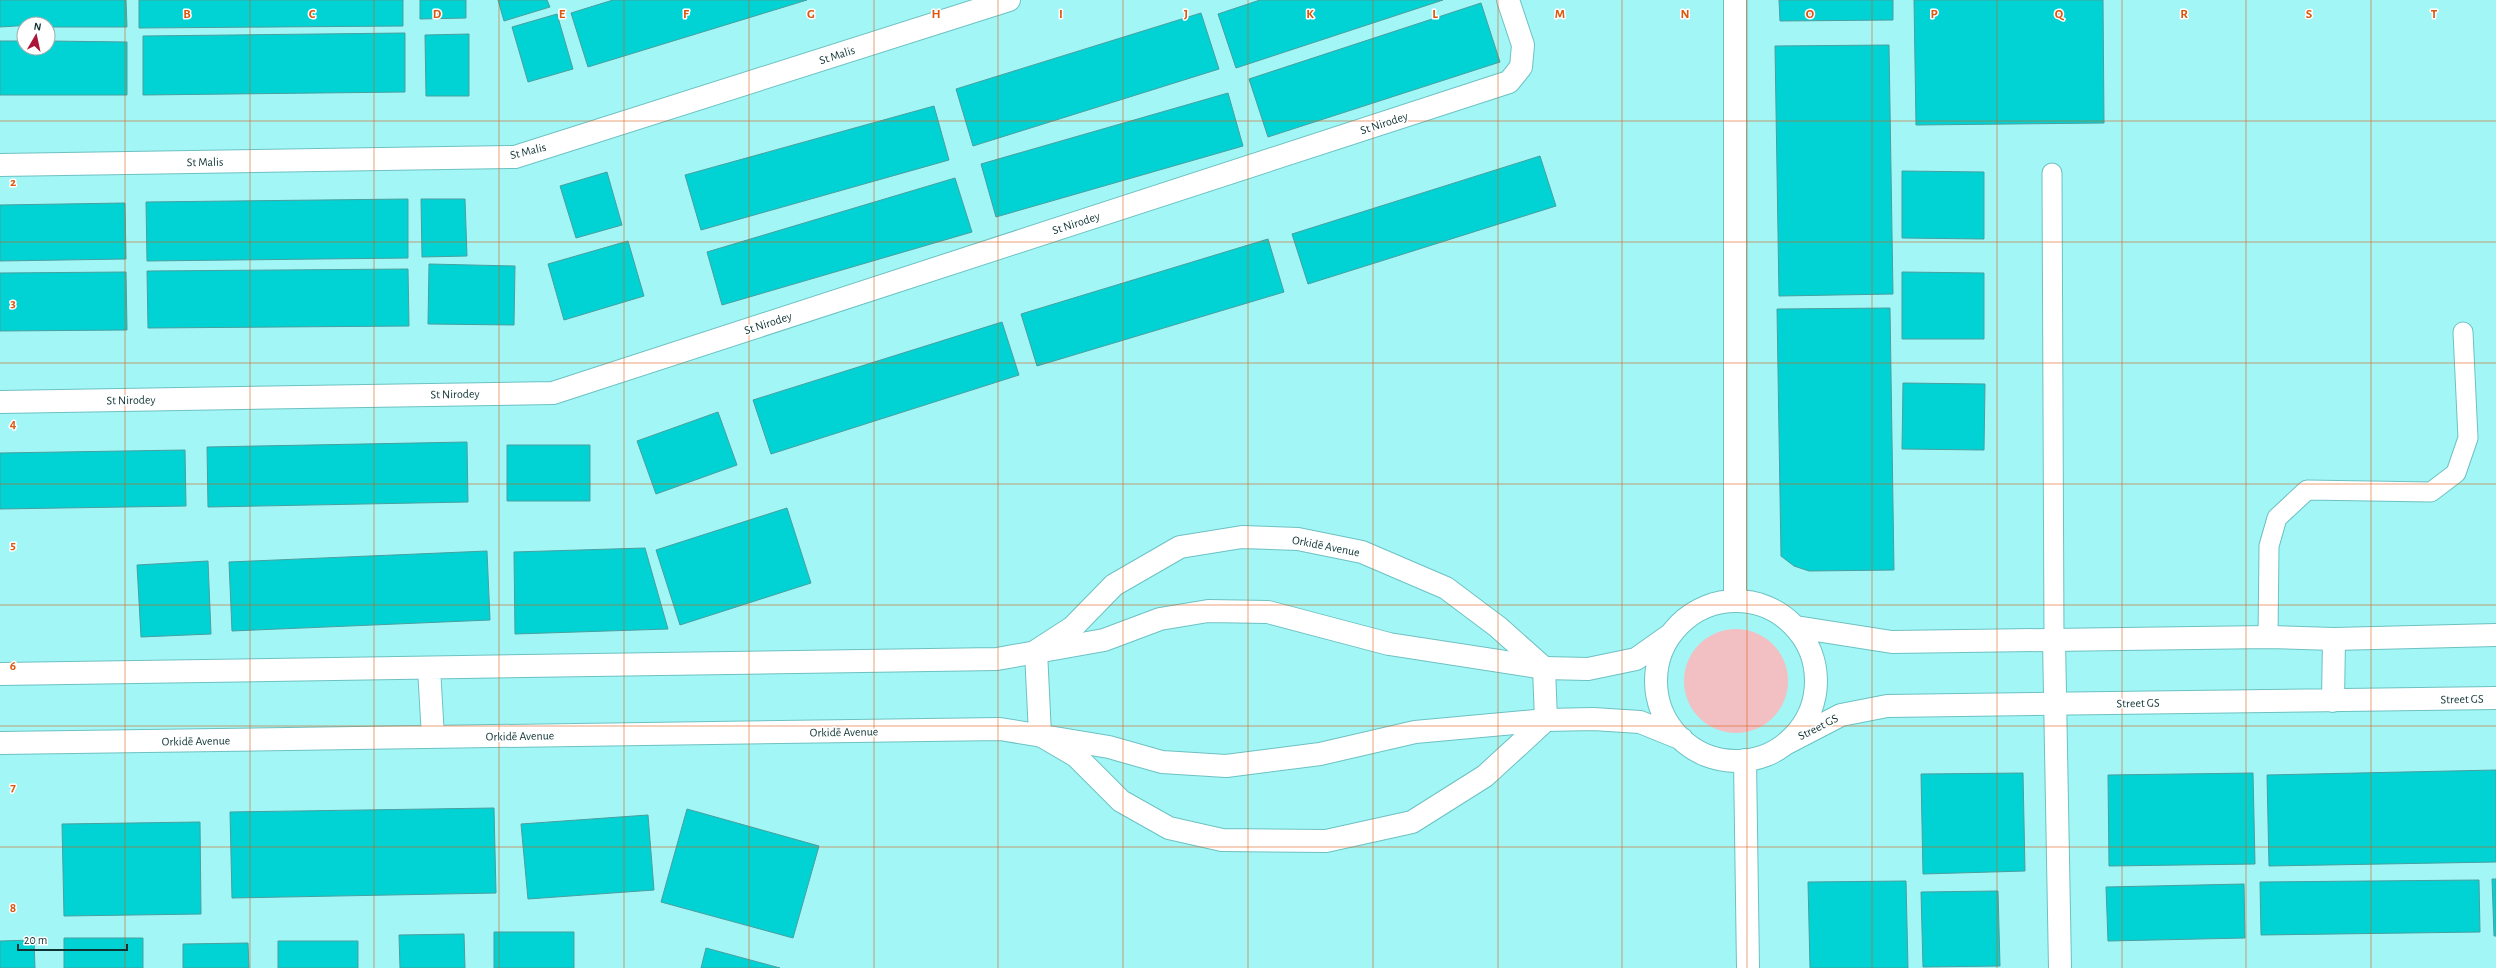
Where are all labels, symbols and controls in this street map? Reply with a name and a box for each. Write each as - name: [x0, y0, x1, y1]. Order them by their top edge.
- text: B: [183, 8, 191, 21]
- text: C: [309, 8, 316, 21]
- text: D: [433, 8, 442, 21]
- text: E: [559, 8, 566, 21]
- text: F: [683, 8, 690, 21]
- text: G: [807, 8, 815, 21]
- text: H: [931, 8, 941, 21]
- text: I: [1059, 8, 1063, 21]
- text: J: [1184, 8, 1188, 21]
- text: K: [1306, 8, 1314, 21]
- text: L: [1432, 8, 1438, 21]
- text: M: [1555, 8, 1565, 21]
- text: N: [1680, 8, 1690, 21]
- text: O: [1806, 8, 1815, 21]
- text: P: [1930, 8, 1938, 21]
- text: Q: [2055, 8, 2065, 21]
- text: R: [2180, 8, 2188, 21]
- text: S: [2306, 8, 2313, 21]
- text: T: [2431, 8, 2438, 21]
- north arrow: [16, 16, 56, 56]
- text: N: [33, 21, 42, 33]
- street label: St Malis: [818, 44, 856, 66]
- street label: St Nirodey: [1359, 110, 1410, 137]
- street label: St Malis: [509, 141, 547, 161]
- street label: St Malis: [187, 156, 223, 168]
- text: 2: [10, 176, 16, 189]
- street label: St Nirodey: [1051, 210, 1102, 237]
- text: 3: [10, 297, 16, 310]
- street label: St Nirodey: [743, 310, 794, 337]
- street label: St Nirodey: [430, 388, 480, 401]
- street label: St Nirodey: [106, 394, 156, 407]
- text: 4: [10, 418, 17, 431]
- street label: Orkidē Avenue: [1291, 534, 1361, 558]
- text: 5: [10, 539, 16, 552]
- text: 6: [10, 660, 16, 673]
- street label: Street GS: [2440, 693, 2484, 705]
- street label: Street GS: [2116, 697, 2160, 709]
- street label: Street GS: [1796, 712, 1840, 742]
- street label: Orkidē Avenue: [810, 725, 878, 739]
- street label: Orkidē Avenue: [486, 729, 554, 743]
- street label: Orkidē Avenue: [162, 734, 230, 748]
- text: 7: [10, 781, 16, 794]
- text: 8: [10, 902, 16, 915]
- scale bar: [18, 926, 127, 952]
- text: 20 m: [24, 934, 47, 946]

